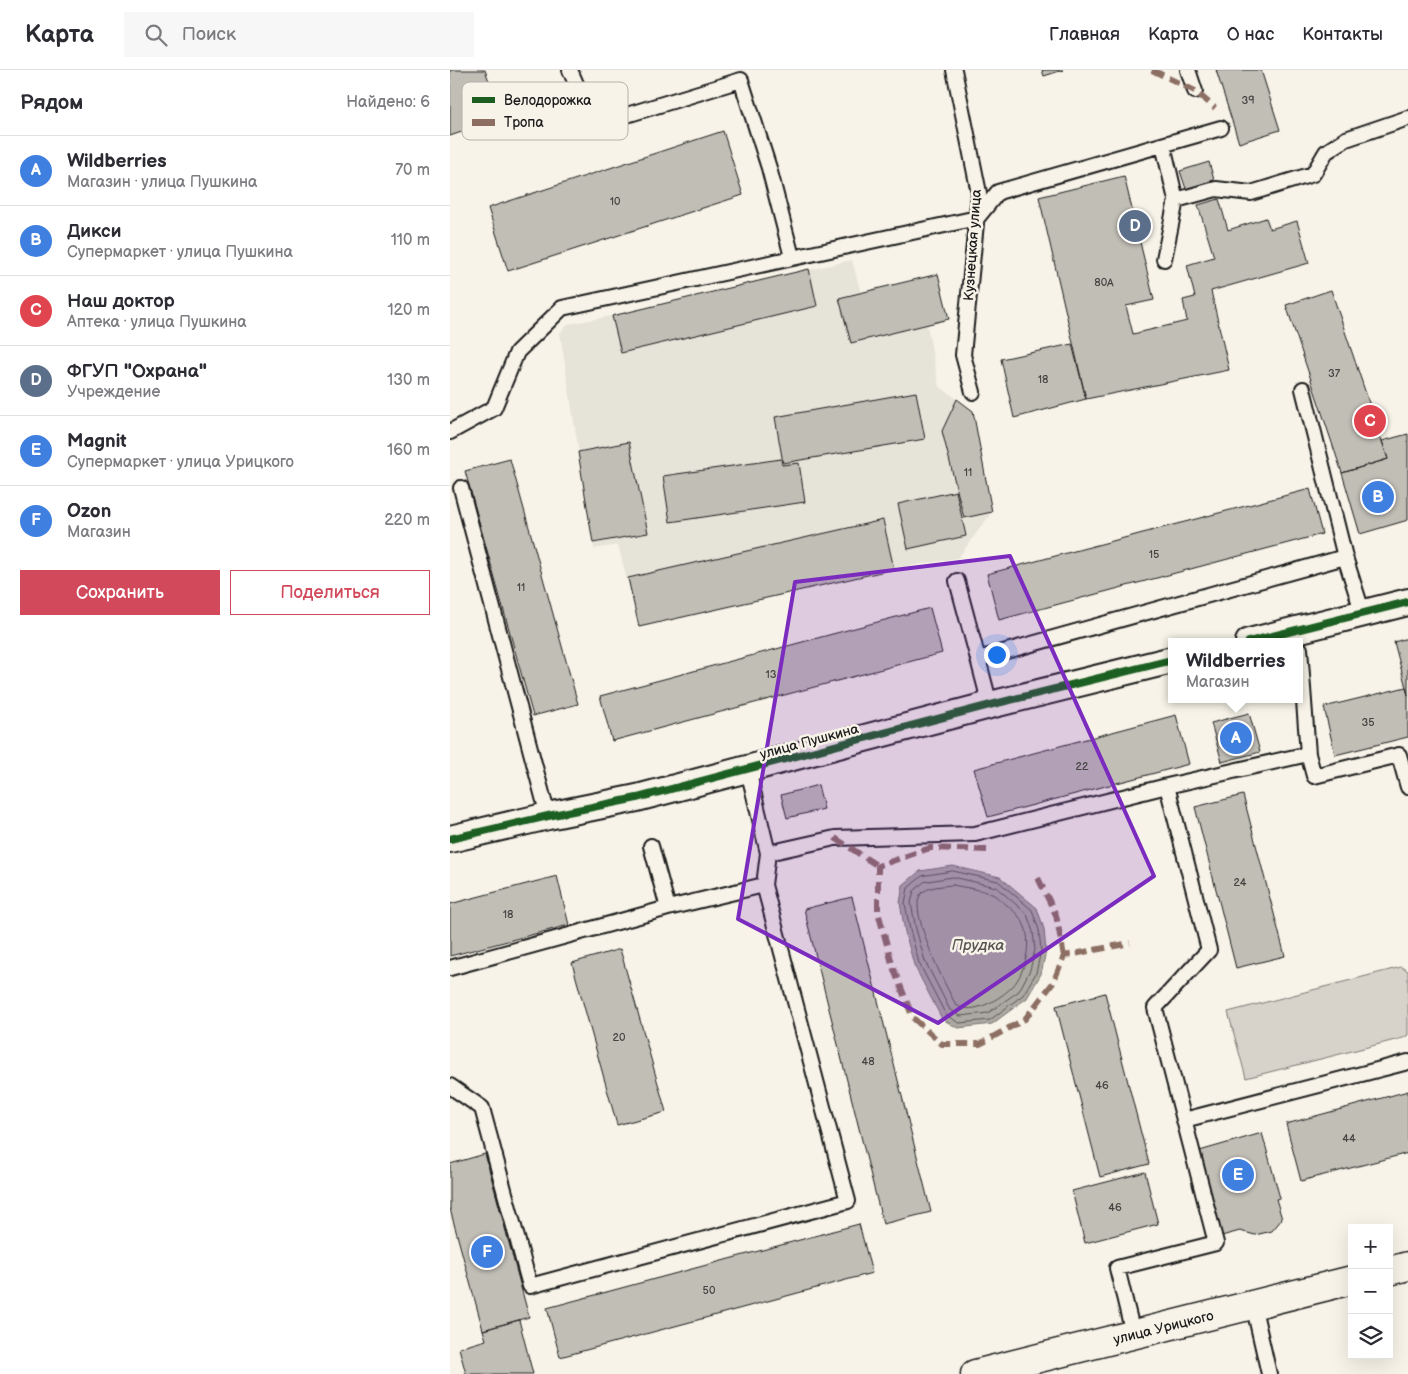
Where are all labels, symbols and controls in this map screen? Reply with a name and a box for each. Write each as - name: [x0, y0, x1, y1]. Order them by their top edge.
- search box: [124, 12, 474, 57]
- text: Карта: [25, 20, 94, 49]
- icon: search: [142, 21, 170, 49]
- text: Поиск: [182, 23, 236, 46]
- text: Главная: [1049, 24, 1120, 45]
- text: Карта: [1148, 24, 1199, 45]
- text: О нас: [1227, 24, 1274, 45]
- text: Контакты: [1302, 24, 1383, 45]
- legend: [462, 82, 628, 140]
- text: Рядом: [20, 90, 83, 115]
- text: Велодорожка: [504, 92, 592, 109]
- text: Найдено: 6: [346, 93, 430, 112]
- house number: 39: [1241, 94, 1255, 107]
- text: Тропа: [504, 114, 544, 131]
- text: Wildberries: [67, 150, 167, 173]
- text: A: [31, 161, 41, 180]
- text: 70 m: [395, 161, 430, 180]
- text: Магазин · улица Пушкина: [67, 173, 258, 192]
- street label: Кузнецкая улица: [960, 188, 985, 301]
- house number: 10: [610, 195, 621, 208]
- pin: D: [1119, 207, 1151, 245]
- text: Дикси: [67, 220, 121, 243]
- text: B: [30, 231, 42, 250]
- text: 110 m: [391, 231, 430, 250]
- text: Супермаркет · улица Пушкина: [67, 243, 293, 262]
- house number: 80А: [1094, 276, 1114, 289]
- text: Наш доктор: [67, 290, 175, 313]
- text: C: [30, 301, 42, 320]
- text: 120 m: [387, 301, 430, 320]
- text: Аптека · улица Пушкина: [67, 313, 247, 332]
- text: ФГУП "Охрана": [67, 360, 207, 383]
- house number: 37: [1328, 367, 1341, 380]
- text: D: [30, 371, 42, 390]
- text: 130 m: [387, 371, 430, 390]
- house number: 18: [1038, 373, 1048, 386]
- text: Учреждение: [67, 383, 160, 402]
- pin: C: [1354, 402, 1386, 440]
- text: Magnit: [67, 430, 127, 453]
- text: E: [31, 441, 41, 460]
- text: 160 m: [387, 441, 430, 460]
- text: Супермаркет · улица Урицкого: [67, 453, 294, 472]
- house number: 11: [964, 466, 972, 479]
- pin: B: [1362, 478, 1394, 516]
- text: Ozon: [67, 500, 111, 523]
- text: F: [31, 511, 41, 530]
- text: 220 m: [384, 511, 430, 530]
- text: Магазин: [67, 523, 131, 542]
- house number: 15: [1149, 548, 1159, 561]
- button: Сохранить: [20, 570, 220, 615]
- button: Поделиться: [230, 570, 430, 615]
- house number: 11: [517, 581, 525, 594]
- popup: [1168, 638, 1303, 703]
- your location: [984, 642, 1010, 668]
- text: Wildberries: [1186, 650, 1285, 673]
- house number: 13: [765, 668, 777, 681]
- text: Магазин: [1186, 673, 1250, 692]
- house number: 35: [1361, 716, 1375, 729]
- pin: A: [1220, 719, 1252, 757]
- street label: улица Пушкина: [758, 720, 861, 763]
- house number: 22: [1076, 760, 1089, 773]
- house number: 24: [1233, 876, 1247, 889]
- house number: 18: [503, 908, 513, 921]
- water label: Прудка: [952, 936, 1004, 955]
- house number: 20: [613, 1031, 626, 1044]
- house number: 48: [861, 1055, 875, 1068]
- house number: 46: [1095, 1079, 1109, 1092]
- house number: 44: [1342, 1132, 1356, 1145]
- pin: E: [1222, 1156, 1254, 1194]
- house number: 46: [1108, 1201, 1122, 1214]
- map controls: [1348, 1224, 1393, 1359]
- button: +: [1348, 1224, 1393, 1269]
- pin: F: [471, 1233, 503, 1271]
- button: −: [1348, 1269, 1393, 1314]
- house number: 50: [703, 1284, 716, 1297]
- street label: улица Урицкого: [1112, 1307, 1215, 1348]
- button: layers: [1348, 1314, 1393, 1359]

